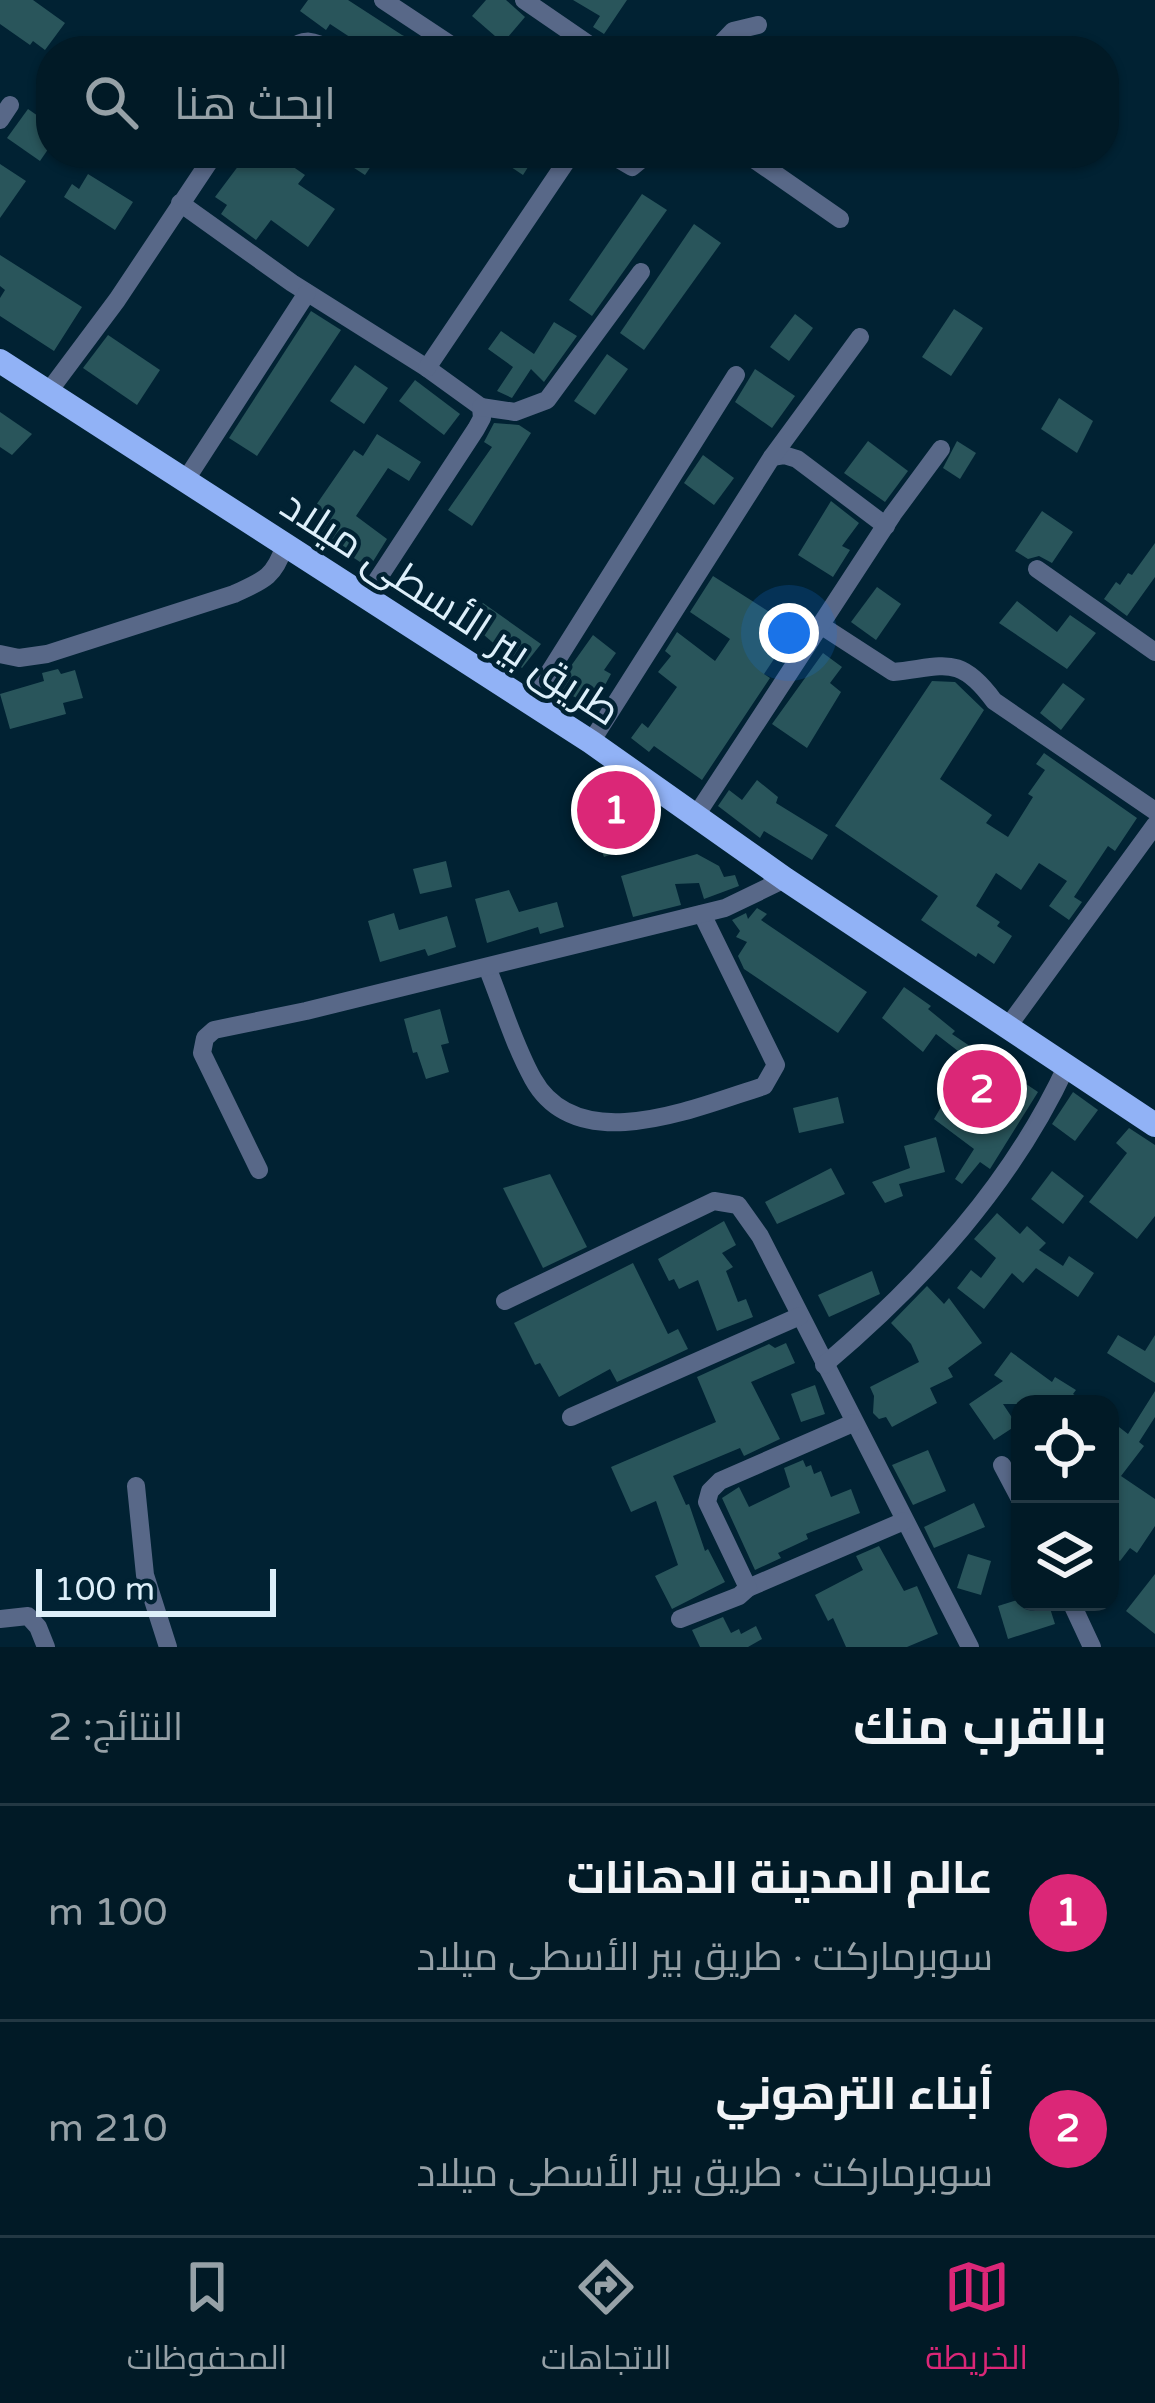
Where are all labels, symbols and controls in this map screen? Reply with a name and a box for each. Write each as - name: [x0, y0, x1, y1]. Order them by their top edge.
- search box: [36, 36, 1119, 168]
- icon: search: [78, 69, 144, 135]
- text: ابحث هنا: [174, 78, 336, 132]
- street label: طريق بير الأسطى ميلاد: [271, 479, 629, 737]
- your location: [759, 603, 819, 663]
- pin: 1: [577, 765, 655, 855]
- pin: 2: [943, 1044, 1021, 1134]
- map controls: [1011, 1395, 1119, 1611]
- button: locate: [1011, 1395, 1119, 1503]
- button: layers: [1011, 1503, 1119, 1611]
- scale bar: [36, 1563, 276, 1616]
- text: 100 m: [54, 1570, 155, 1609]
- text: بالقرب منك: [853, 1697, 1107, 1759]
- text: النتائج: 2: [48, 1704, 183, 1751]
- text: عالم المدينة الدهانات: [567, 1852, 993, 1906]
- text: 100 m: [48, 1889, 167, 1936]
- text: 1: [1056, 1889, 1080, 1936]
- text: سوبرماركت · طريق بير الأسطى ميلاد: [416, 1934, 993, 1981]
- text: أبناء الترهوني: [715, 2068, 993, 2122]
- text: 210 m: [48, 2105, 167, 2152]
- text: 2: [1056, 2105, 1080, 2152]
- text: سوبرماركت · طريق بير الأسطى ميلاد: [416, 2150, 993, 2197]
- tab: المحفوظات: [127, 2254, 287, 2388]
- tab: الاتجاهات: [541, 2254, 672, 2388]
- tab: الخريطة: [925, 2254, 1028, 2388]

